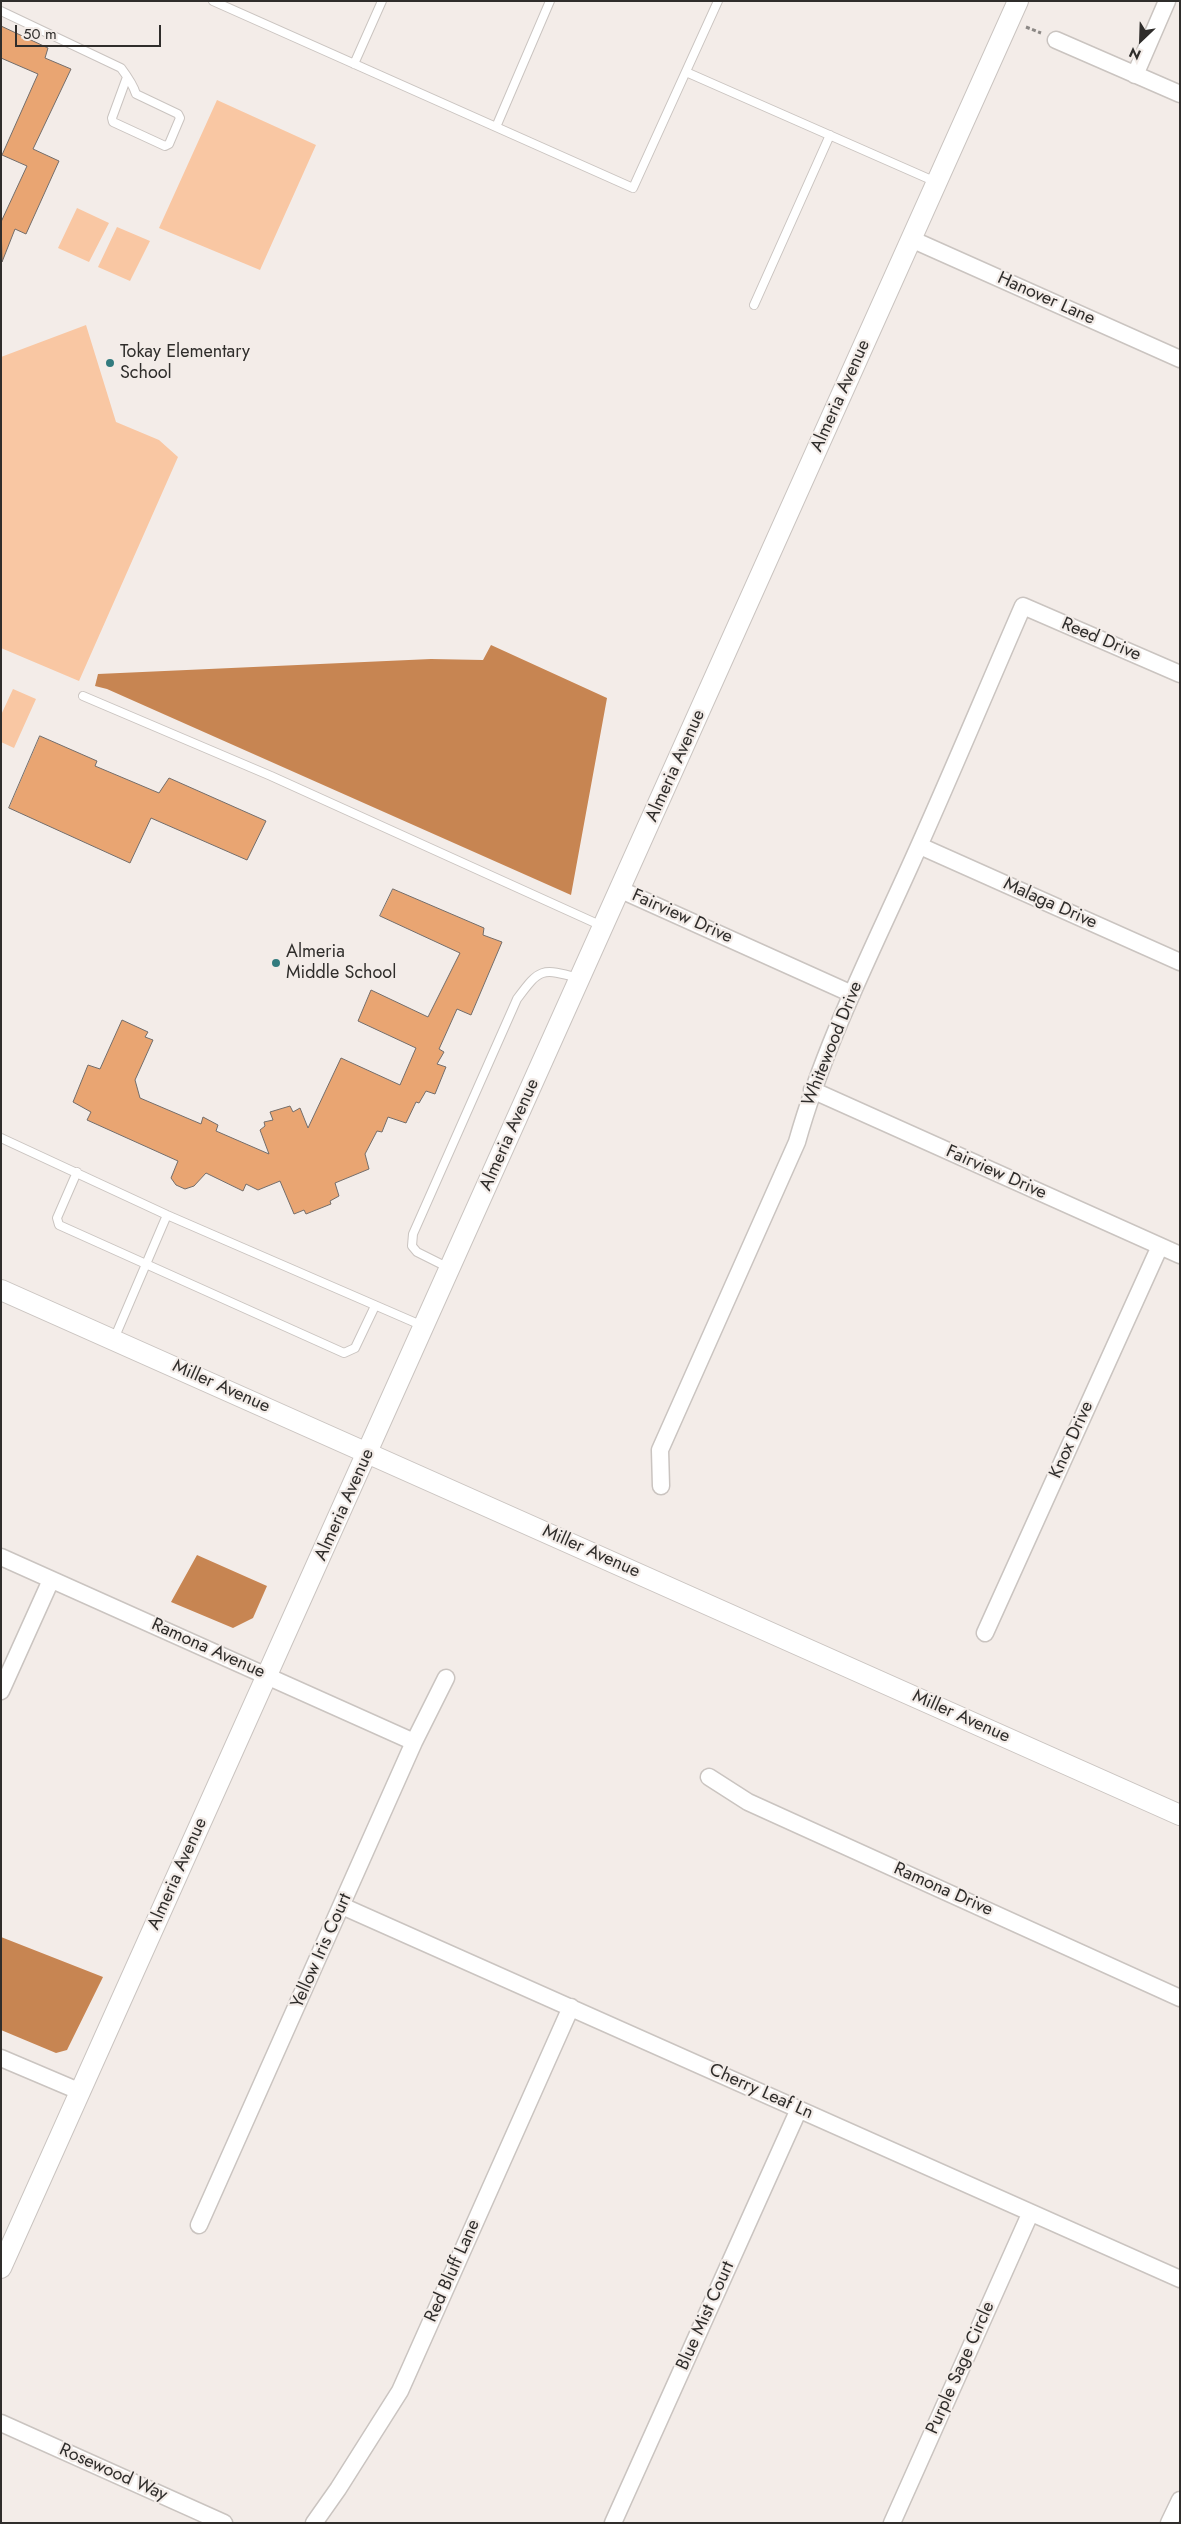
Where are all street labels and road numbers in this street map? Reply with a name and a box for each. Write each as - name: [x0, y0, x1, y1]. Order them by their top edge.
- street label: Hanover Lane: [994, 268, 1098, 330]
- street label: Almeria Avenue: [807, 337, 875, 455]
- street label: Reed Drive: [1058, 614, 1144, 666]
- street label: Almeria Avenue: [642, 707, 710, 825]
- street label: Malaga Drive: [1000, 874, 1100, 934]
- street label: Fairview Drive: [628, 885, 736, 949]
- street label: Whitewood Drive: [798, 978, 868, 1110]
- street label: Almeria Avenue: [476, 1076, 544, 1194]
- street label: Fairview Drive: [942, 1141, 1050, 1205]
- street label: Miller Avenue: [169, 1356, 273, 1418]
- street label: Knox Drive: [1045, 1398, 1099, 1482]
- street label: Almeria Avenue: [311, 1446, 379, 1564]
- street label: Miller Avenue: [539, 1521, 643, 1583]
- street label: Ramona Avenue: [148, 1614, 268, 1684]
- street label: Miller Avenue: [909, 1686, 1013, 1748]
- street label: Almeria Avenue: [144, 1815, 212, 1933]
- street label: Ramona Drive: [890, 1859, 996, 1921]
- street label: Yellow Iris Court: [287, 1890, 357, 2012]
- street label: Cherry Leaf Ln: [706, 2059, 816, 2125]
- street label: Red Bluff Lane: [421, 2216, 485, 2326]
- street label: Blue Mist Court: [672, 2258, 740, 2374]
- street label: Purple Sage Circle: [922, 2298, 1000, 2438]
- street label: Rosewood Way: [56, 2440, 170, 2506]

